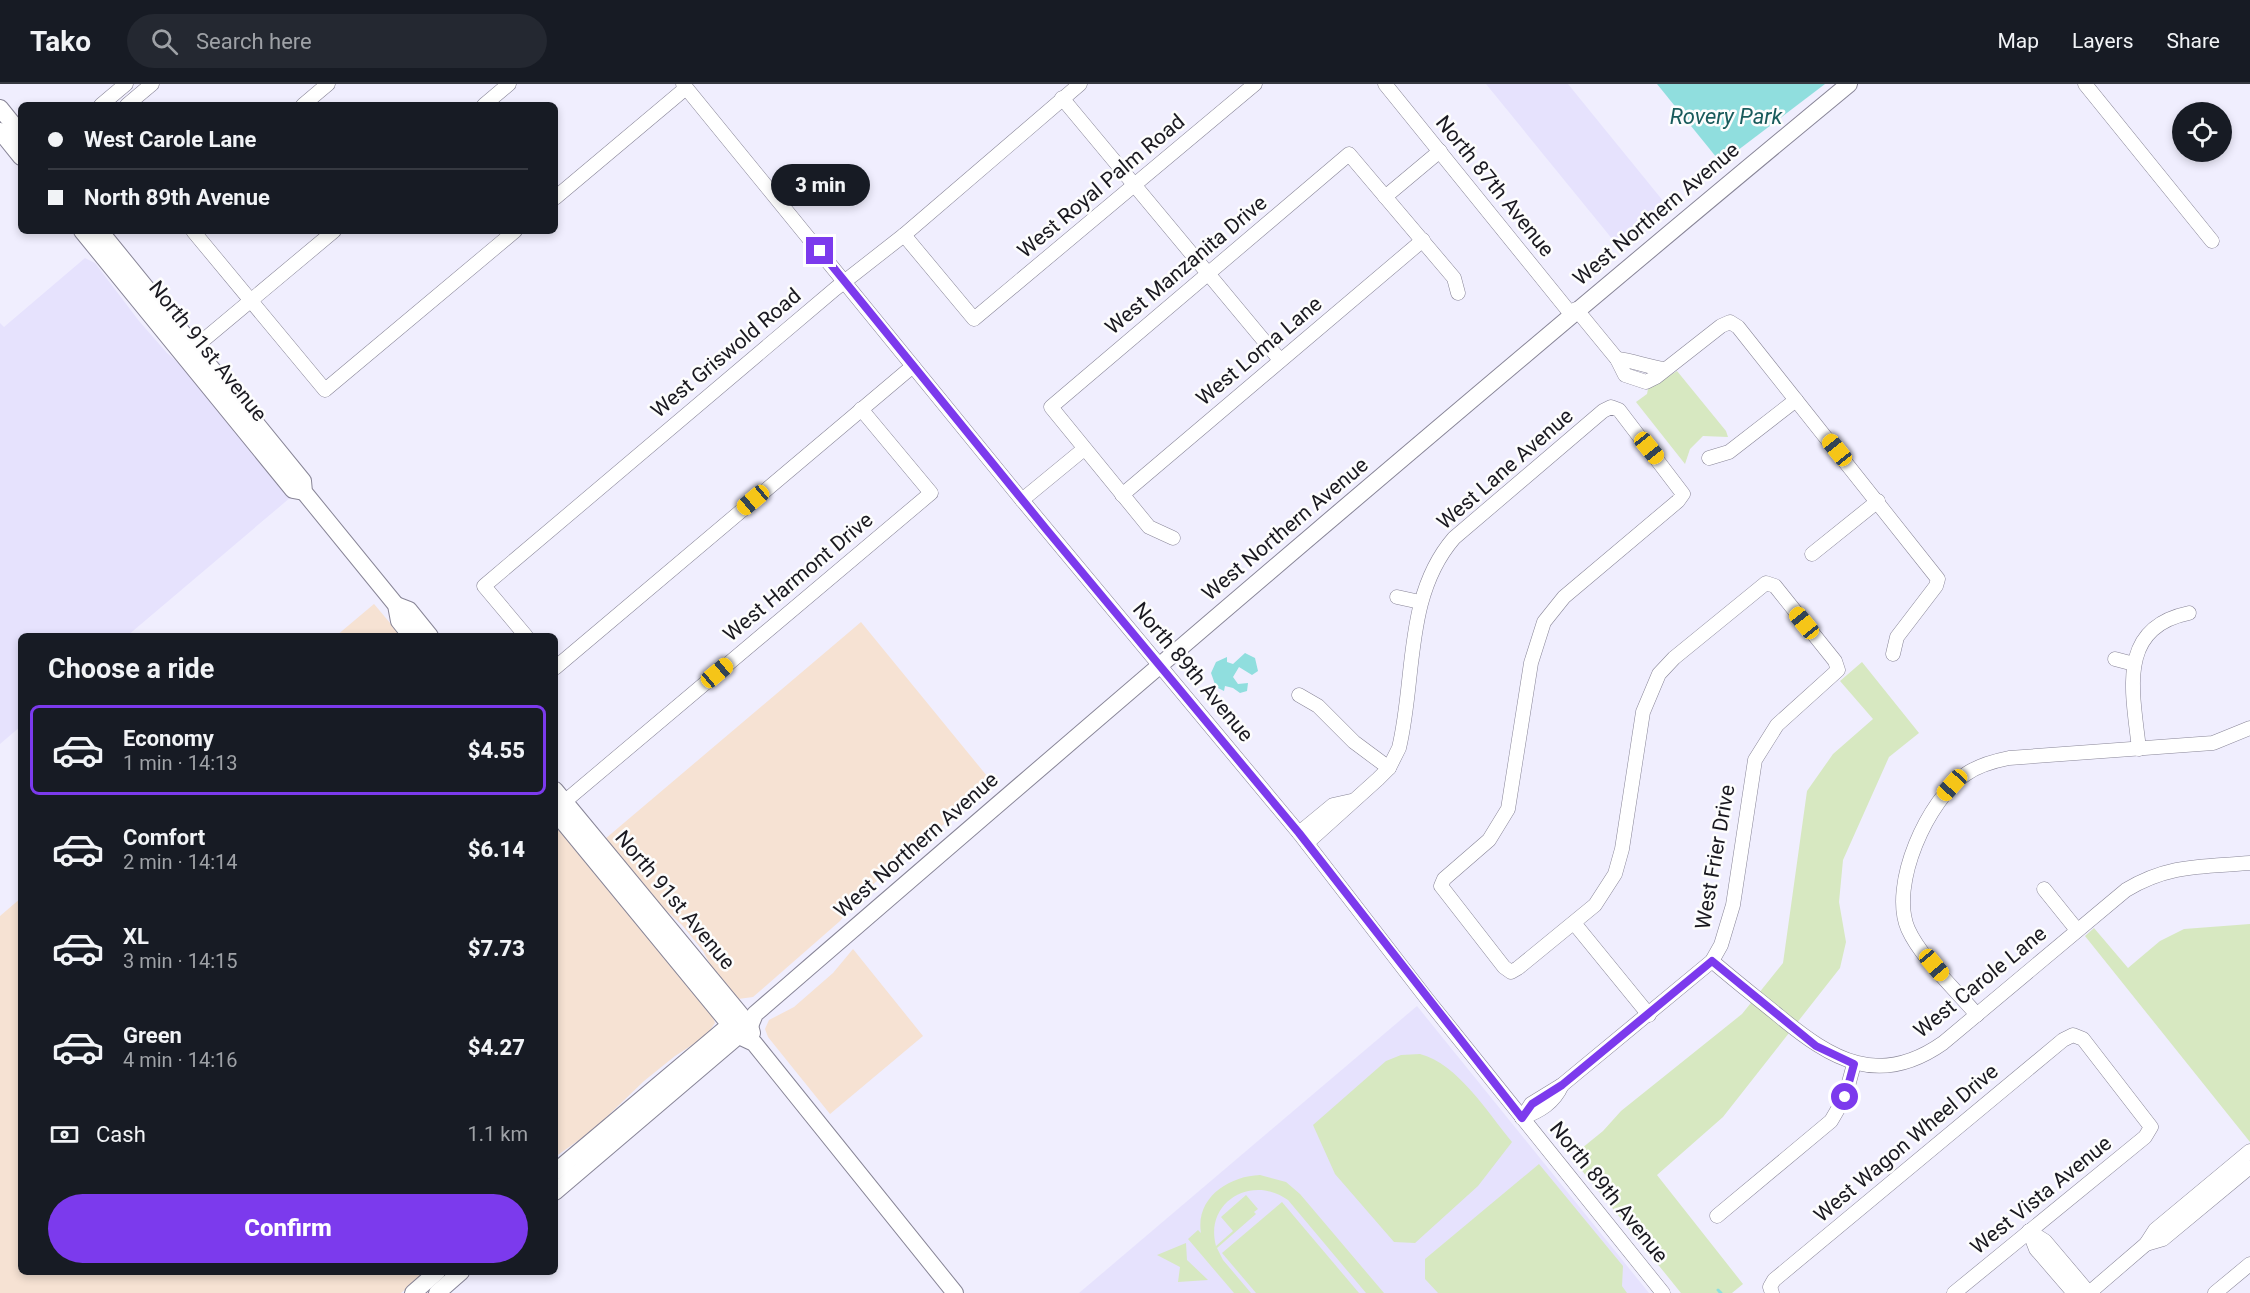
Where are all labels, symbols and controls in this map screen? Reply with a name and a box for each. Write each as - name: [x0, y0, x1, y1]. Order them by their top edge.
- search box: [127, 14, 547, 68]
- text: Tako: [30, 25, 91, 58]
- icon: search: [148, 25, 181, 58]
- text: Search here: [196, 29, 312, 54]
- text: Map: [1997, 29, 2039, 53]
- text: Layers: [2072, 29, 2133, 53]
- text: Share: [2166, 29, 2220, 53]
- map controls: [2172, 102, 2232, 162]
- button: locate: [2172, 102, 2232, 162]
- water label: Rovery Park: [1670, 104, 1783, 129]
- street label: West Royal Palm Road: [1013, 109, 1189, 263]
- street label: North 87th Avenue: [1431, 111, 1559, 261]
- text: West Carole Lane: [84, 127, 256, 152]
- street label: West Northern Avenue: [1568, 138, 1744, 290]
- callout: 3 min: [770, 164, 870, 206]
- text: 3 min: [795, 173, 846, 197]
- text: North 89th Avenue: [84, 185, 270, 210]
- street label: West Manzanita Drive: [1101, 191, 1271, 339]
- route end: [806, 237, 833, 264]
- street label: North 91st Avenue: [144, 276, 272, 426]
- street label: West Griswold Road: [646, 283, 806, 423]
- street label: West Loma Lane: [1191, 292, 1327, 410]
- street label: West Lane Avenue: [1432, 404, 1578, 534]
- car: [1631, 428, 1667, 468]
- car: [1819, 430, 1855, 470]
- street label: West Northern Avenue: [1197, 453, 1373, 605]
- car: [733, 482, 773, 518]
- street label: West Harmont Drive: [719, 508, 877, 646]
- street label: North 89th Avenue: [1128, 598, 1258, 746]
- car: [1786, 603, 1822, 643]
- text: Choose a ride: [48, 653, 214, 685]
- car: [697, 655, 737, 691]
- icon: car: [51, 723, 105, 777]
- text: Economy: [123, 726, 214, 751]
- text: $4.55: [468, 738, 525, 763]
- text: 1 min · 14:13: [123, 751, 238, 775]
- car: [1933, 766, 1971, 804]
- street label: West Northern Avenue: [829, 767, 1003, 923]
- street label: West Frier Drive: [1690, 783, 1740, 931]
- icon: car: [51, 822, 105, 876]
- text: Comfort: [123, 825, 205, 850]
- street label: North 91st Avenue: [610, 826, 740, 974]
- text: $6.14: [468, 837, 525, 862]
- text: 2 min · 14:14: [123, 850, 238, 874]
- icon: car: [51, 921, 105, 975]
- street label: West Carole Lane: [1909, 921, 2051, 1043]
- text: XL: [123, 924, 149, 949]
- text: $7.73: [468, 936, 525, 961]
- car: [1916, 945, 1952, 985]
- text: 3 min · 14:15: [123, 949, 238, 973]
- icon: car: [51, 1020, 105, 1074]
- text: Green: [123, 1023, 182, 1048]
- text: $4.27: [468, 1035, 525, 1060]
- text: 4 min · 14:16: [123, 1048, 238, 1072]
- street label: West Wagon Wheel Drive: [1809, 1059, 2003, 1227]
- route start: [1831, 1083, 1858, 1110]
- street label: North 89th Avenue: [1545, 1117, 1673, 1267]
- icon: cash: [48, 1118, 81, 1151]
- text: Cash: [96, 1122, 146, 1147]
- text: 1.1 km: [468, 1122, 528, 1146]
- street label: West Vista Avenue: [1966, 1131, 2116, 1259]
- button: Confirm: [48, 1194, 528, 1263]

